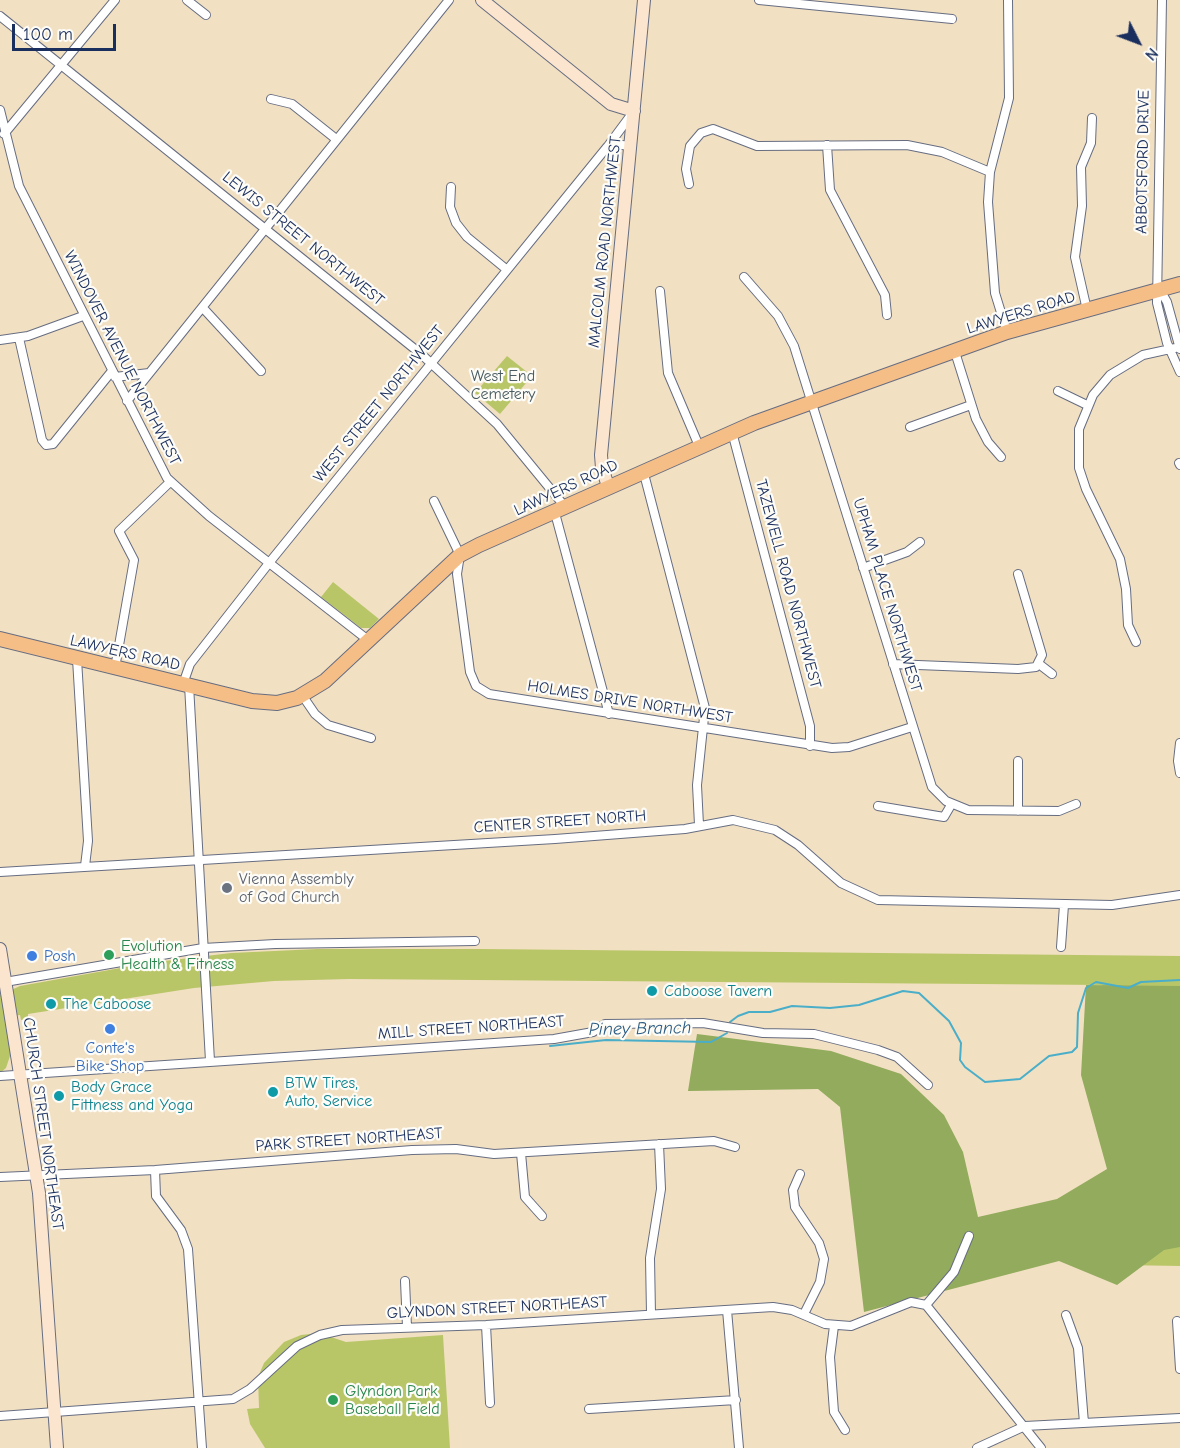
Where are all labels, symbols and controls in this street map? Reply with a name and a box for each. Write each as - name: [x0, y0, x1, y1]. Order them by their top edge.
- scale bar: [15, 12, 118, 50]
- north arrow: [1108, 12, 1168, 72]
- text: 100 m: [23, 24, 73, 45]
- text: N: [1141, 44, 1162, 64]
- street label: ABBOTSFORD DRIVE: [1132, 90, 1154, 234]
- street label: MALCOLM ROAD NORTHWEST: [584, 135, 626, 349]
- street label: LEWIS STREET NORTHWEST: [218, 168, 388, 310]
- street label: WINDOVER AVENUE NORTHWEST: [59, 248, 185, 468]
- street label: LAWYERS ROAD: [964, 287, 1078, 339]
- street label: WEST STREET NORTHWEST: [310, 322, 448, 486]
- park label: West End Cemetery: [471, 366, 535, 404]
- street label: LAWYERS ROAD: [511, 456, 621, 520]
- street label: TAZEWELL ROAD NORTHWEST: [751, 477, 825, 691]
- street label: UPHAM PLACE NORTHWEST: [848, 496, 926, 694]
- street label: LAWYERS ROAD: [68, 631, 182, 675]
- street label: HOLMES DRIVE NORTHWEST: [526, 676, 734, 728]
- street label: CENTER STREET NORTH: [473, 806, 647, 838]
- place label: Vienna Assembly of God Church: [239, 869, 354, 907]
- marker: Vienna Assembly of God Church: [220, 881, 234, 895]
- place label: Evolution Health & Fitness: [121, 936, 234, 974]
- place label: Posh: [44, 946, 76, 966]
- marker: Evolution Health & Fitness: [102, 948, 116, 962]
- marker: Posh: [25, 949, 39, 963]
- place label: Caboose Tavern: [664, 981, 772, 1001]
- marker: Caboose Tavern: [645, 984, 659, 998]
- place label: The Caboose: [63, 994, 151, 1014]
- marker: The Caboose: [44, 997, 58, 1011]
- street label: MILL STREET NORTHEAST: [377, 1012, 565, 1044]
- street label: CHURCH STREET NORTHEAST: [19, 1016, 67, 1232]
- water label: Piney Branch: [589, 1017, 691, 1041]
- marker: Conte's Bike Shop: [103, 1022, 117, 1036]
- place label: Conte's Bike Shop: [76, 1038, 144, 1076]
- place label: BTW Tires, Auto, Service: [285, 1073, 372, 1111]
- place label: Body Grace Fittness and Yoga: [71, 1077, 193, 1115]
- marker: BTW Tires, Auto, Service: [266, 1085, 280, 1099]
- marker: Body Grace Fittness and Yoga: [52, 1089, 66, 1103]
- street label: PARK STREET NORTHEAST: [255, 1124, 443, 1156]
- street label: GLYNDON STREET NORTHEAST: [386, 1293, 608, 1323]
- place label: Glyndon Park Baseball Field: [345, 1381, 440, 1419]
- marker: Glyndon Park Baseball Field: [326, 1393, 340, 1407]

